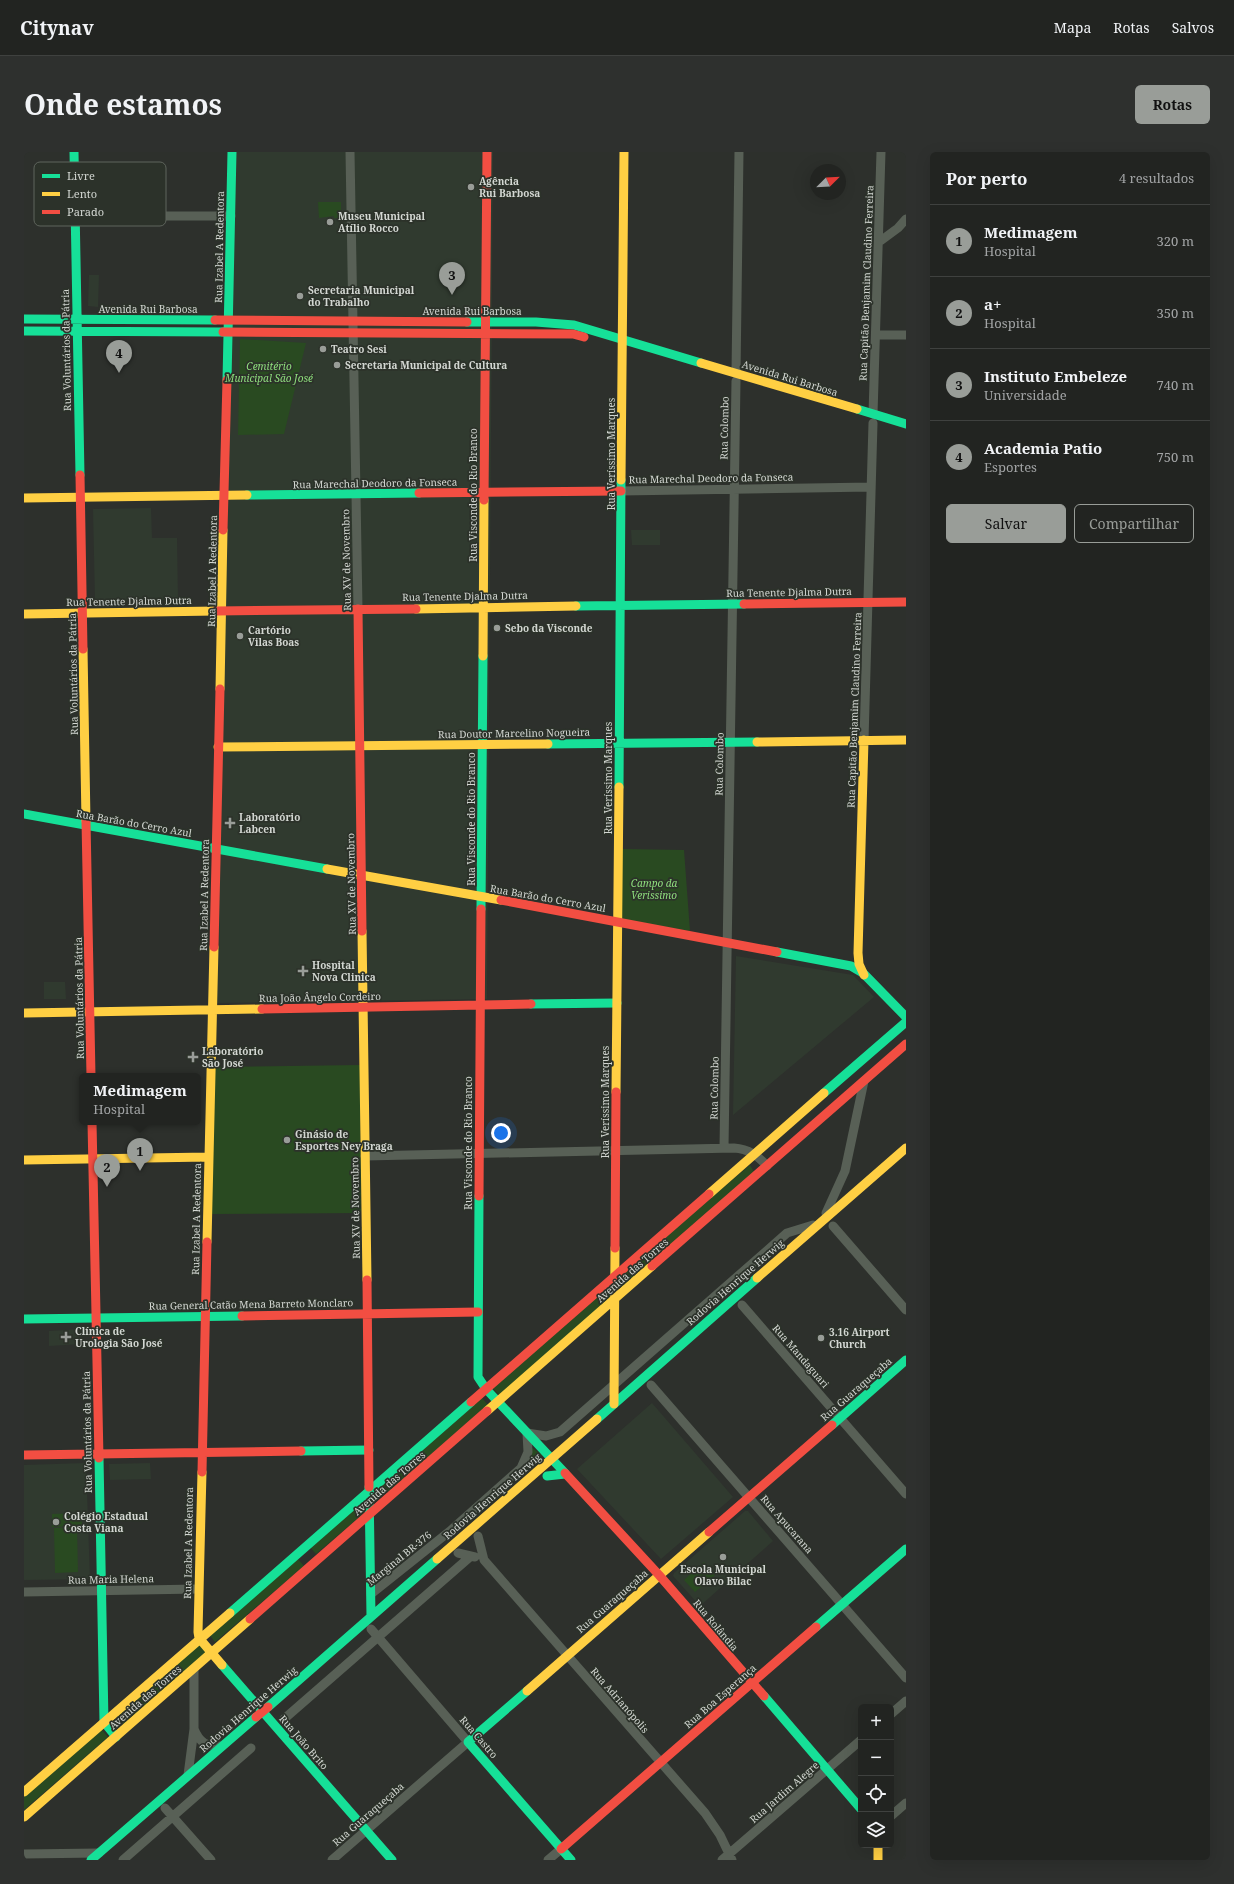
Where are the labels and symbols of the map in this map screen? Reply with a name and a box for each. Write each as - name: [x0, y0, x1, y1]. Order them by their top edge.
- legend: [34, 162, 166, 226]
- north arrow: [810, 164, 846, 200]
- text: Livre: [67, 168, 95, 183]
- place label: Agência Rui Barbosa: [479, 174, 540, 200]
- marker: Agência Rui Barbosa: [466, 182, 476, 192]
- street label: Rua Capitão Benjamim Claudino Ferreira: [856, 185, 876, 381]
- text: Lento: [67, 186, 97, 201]
- street label: Rua Izabel A Redentora: [211, 191, 227, 303]
- text: Parado: [67, 204, 104, 219]
- place label: Museu Municipal Atílio Rocco: [338, 209, 426, 235]
- marker: Museu Municipal Atílio Rocco: [325, 217, 335, 227]
- pin: 3: [439, 262, 465, 295]
- place label: Secretaria Municipal do Trabalho: [308, 283, 415, 309]
- street label: Rua Voluntários da Pátria: [58, 289, 74, 411]
- marker: Secretaria Municipal do Trabalho: [295, 291, 305, 301]
- street label: Avenida Rui Barbosa: [98, 302, 198, 316]
- street label: Avenida Rui Barbosa: [422, 304, 522, 318]
- pin: 4: [106, 340, 132, 373]
- place label: Teatro Sesi: [331, 342, 387, 356]
- marker: Teatro Sesi: [318, 344, 328, 354]
- street label: Avenida Rui Barbosa: [740, 357, 840, 399]
- place label: Secretaria Municipal de Cultura: [345, 358, 507, 372]
- park label: Cemitério Municipal São José: [224, 359, 314, 385]
- marker: Secretaria Municipal de Cultura: [332, 360, 342, 370]
- street label: Rua Colombo: [716, 396, 732, 460]
- street label: Rua Veríssimo Marques: [604, 397, 618, 510]
- street label: Rua Visconde do Rio Branco: [466, 428, 480, 562]
- street label: Rua Marechal Deodoro da Fonseca: [629, 470, 794, 486]
- street label: Rua Marechal Deodoro da Fonseca: [293, 475, 458, 491]
- street label: Rua XV de Novembro: [338, 509, 354, 611]
- street label: Rua Izabel A Redentora: [204, 515, 220, 627]
- street label: Rua Tenente Djalma Dutra: [726, 584, 852, 600]
- street label: Rua Tenente Djalma Dutra: [402, 588, 528, 604]
- street label: Rua Tenente Djalma Dutra: [66, 593, 192, 609]
- street label: Rua Capitão Benjamim Claudino Ferreira: [844, 612, 864, 808]
- street label: Rua Voluntários da Pátria: [65, 613, 81, 735]
- place label: Sebo da Visconde: [505, 621, 593, 635]
- place label: Cartório Vilas Boas: [248, 623, 299, 649]
- marker: Sebo da Visconde: [492, 623, 502, 633]
- marker: Cartório Vilas Boas: [235, 631, 245, 641]
- street label: Rua Veríssimo Marques: [601, 721, 615, 834]
- street label: Rua Doutor Marcelino Nogueira: [438, 725, 591, 741]
- street label: Rua Colombo: [711, 732, 727, 796]
- street label: Rua Visconde do Rio Branco: [464, 752, 478, 886]
- street label: Rua Barão do Cerro Azul: [75, 806, 193, 840]
- place label: Laboratório Labcen: [239, 810, 300, 836]
- marker: Laboratório Labcen: [224, 817, 236, 829]
- street label: Rua XV de Novembro: [343, 833, 359, 935]
- street label: Rua Izabel A Redentora: [196, 839, 212, 951]
- park label: Campo da Verissimo: [631, 876, 678, 902]
- street label: Rua Barão do Cerro Azul: [489, 881, 607, 915]
- street label: Rua Voluntários da Pátria: [71, 937, 87, 1059]
- place label: Hospital Nova Clinica: [312, 958, 376, 984]
- marker: Hospital Nova Clinica: [297, 965, 309, 977]
- street label: Rua João Ângelo Cordeiro: [259, 989, 381, 1005]
- place label: Laboratório São José: [202, 1044, 263, 1070]
- street label: Rua Veríssimo Marques: [598, 1045, 612, 1158]
- marker: Laboratório São José: [187, 1051, 199, 1063]
- street label: Rua Colombo: [706, 1056, 722, 1120]
- street label: Rua Visconde do Rio Branco: [461, 1076, 475, 1210]
- your location: [491, 1123, 511, 1143]
- place label: Ginásio de Esportes Ney Braga: [295, 1127, 393, 1153]
- marker: Ginásio de Esportes Ney Braga: [282, 1135, 292, 1145]
- pin: 1: [127, 1138, 153, 1171]
- pin: 2: [94, 1154, 120, 1187]
- street label: Rua XV de Novembro: [347, 1157, 363, 1259]
- street label: Rua Izabel A Redentora: [188, 1163, 204, 1275]
- street label: Avenida das Torres: [593, 1234, 671, 1305]
- street label: Rodovia Henrique Herwig: [683, 1235, 787, 1328]
- street label: Rua General Catão Mena Barreto Monclaro: [149, 1295, 354, 1313]
- street label: Rua Mandaguari: [770, 1321, 833, 1391]
- place label: Clínica de Urologia São José: [75, 1324, 163, 1350]
- place label: 3.16 Airport Church: [829, 1325, 890, 1351]
- marker: Clínica de Urologia São José: [60, 1331, 72, 1343]
- marker: 3.16 Airport Church: [816, 1333, 826, 1343]
- street label: Rua Guaraqueçaba: [817, 1354, 895, 1424]
- street label: Rua Voluntários da Pátria: [79, 1371, 95, 1493]
- street label: Avenida das Torres: [350, 1447, 428, 1518]
- street label: Rodovia Henrique Herwig: [440, 1449, 544, 1542]
- street label: Rua Izabel A Redentora: [180, 1487, 196, 1599]
- street label: Rua Apucarana: [758, 1492, 817, 1557]
- place label: Colégio Estadual Costa Viana: [64, 1509, 148, 1535]
- marker: Colégio Estadual Costa Viana: [51, 1517, 61, 1527]
- street label: Marginal BR-376: [364, 1527, 434, 1588]
- marker: Escola Municipal Olavo Bilac: [718, 1552, 728, 1562]
- place label: Escola Municipal Olavo Bilac: [680, 1562, 766, 1588]
- street label: Rua Guaraqueçaba: [573, 1566, 651, 1636]
- street label: Rua Maria Helena: [68, 1571, 155, 1587]
- street label: Rua Rolândia: [690, 1596, 742, 1654]
- street label: Avenida das Torres: [106, 1661, 184, 1732]
- street label: Rua Boa Esperança: [681, 1661, 759, 1731]
- street label: Rodovia Henrique Herwig: [196, 1662, 300, 1755]
- street label: Rua Adrianópolis: [588, 1664, 653, 1736]
- street label: Rua João Brito: [276, 1712, 332, 1773]
- street label: Rua Castro: [457, 1713, 501, 1761]
- street label: Rua Jardim Alegre: [746, 1758, 822, 1826]
- street label: Rua Guaraqueçaba: [329, 1779, 407, 1849]

